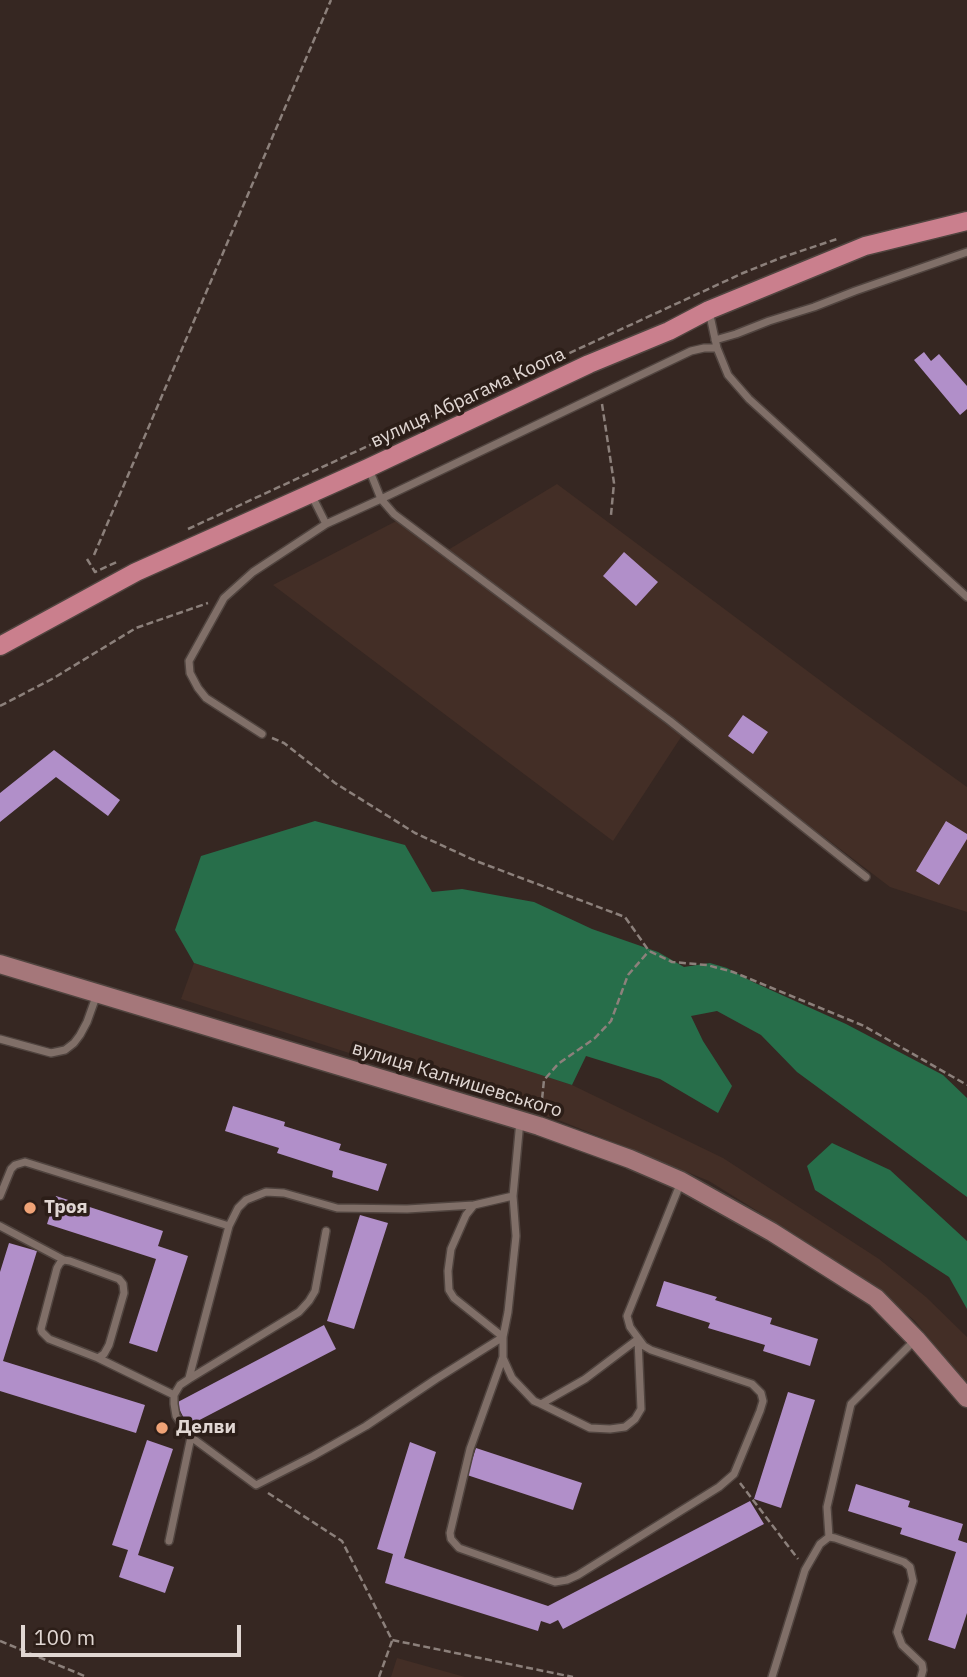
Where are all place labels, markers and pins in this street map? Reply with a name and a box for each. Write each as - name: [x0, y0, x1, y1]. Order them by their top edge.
- place label: Троя: [44, 1197, 88, 1219]
- marker: Троя: [22, 1200, 38, 1216]
- place label: Делви: [176, 1417, 236, 1439]
- marker: Делви: [154, 1420, 170, 1436]

